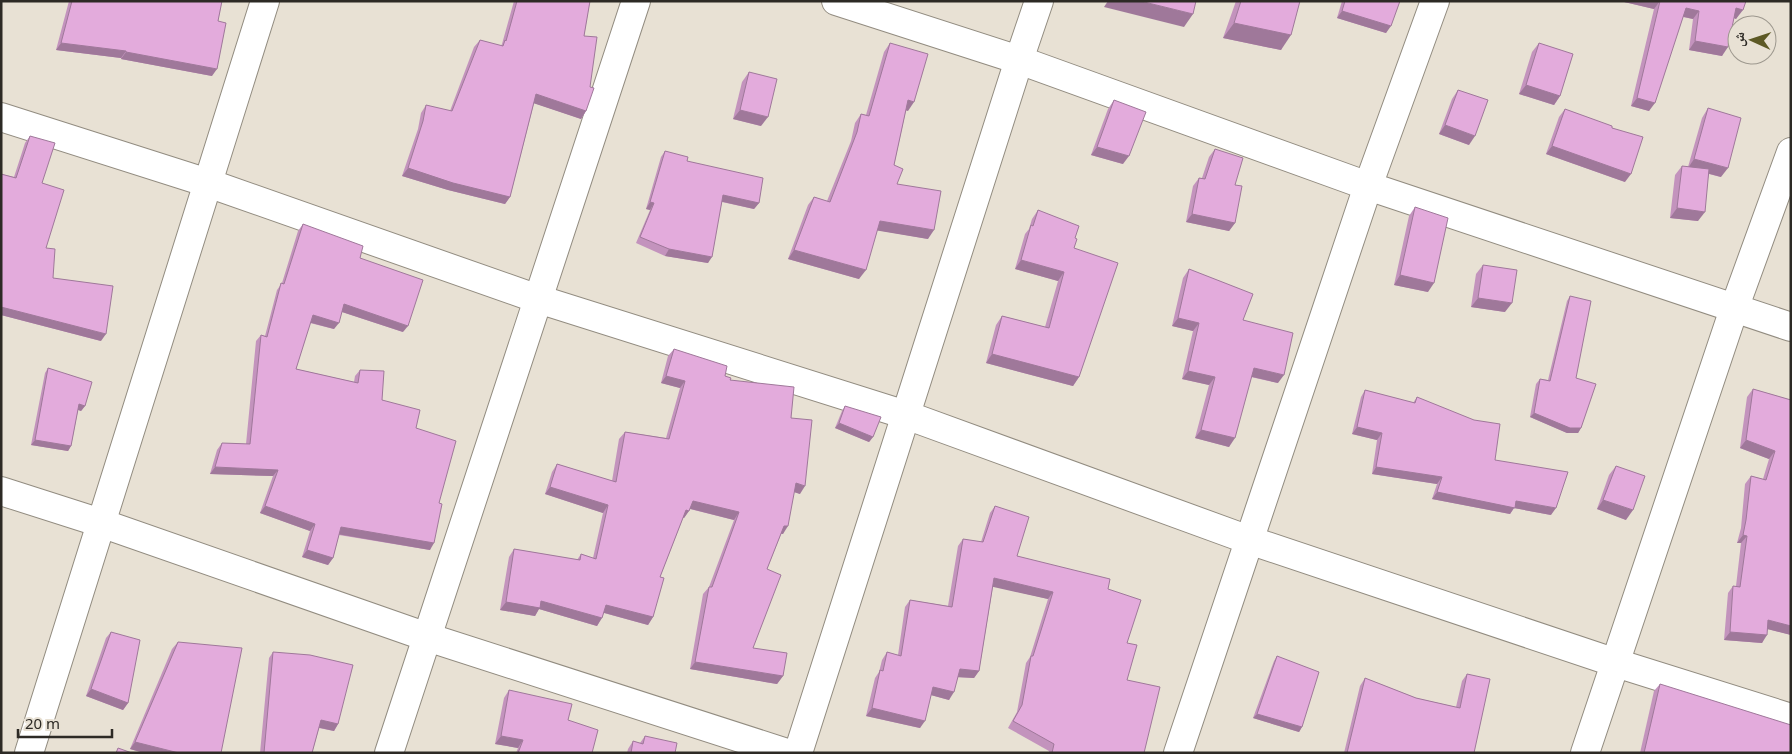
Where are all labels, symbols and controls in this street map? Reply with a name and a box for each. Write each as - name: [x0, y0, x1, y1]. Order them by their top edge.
- north arrow: [1727, 15, 1777, 65]
- text: ش: [1729, 31, 1748, 47]
- scale bar: [18, 706, 111, 738]
- text: 20 m: [25, 713, 60, 733]

